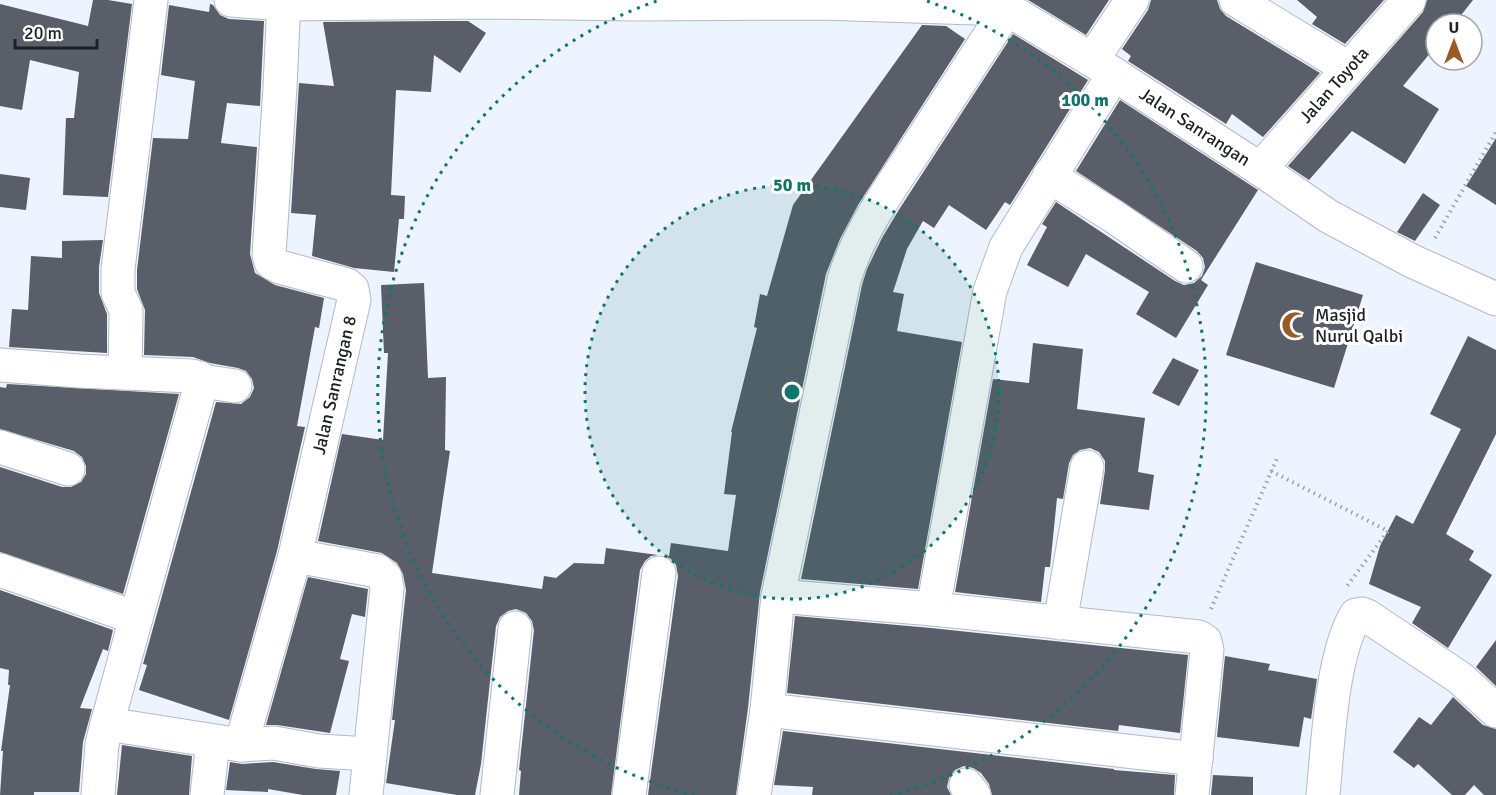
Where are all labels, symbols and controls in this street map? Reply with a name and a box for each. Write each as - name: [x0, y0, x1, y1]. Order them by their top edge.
- scale bar: [15, 12, 98, 50]
- north arrow: [1424, 12, 1484, 72]
- text: U: [1449, 18, 1459, 38]
- text: 20 m: [24, 22, 62, 44]
- street label: Jalan Toyota: [1295, 42, 1374, 128]
- street label: Jalan Sanrangan: [1135, 83, 1254, 171]
- text: 100 m: [1061, 89, 1109, 111]
- text: 50 m: [773, 174, 811, 196]
- place label: Masjid Nurul Qalbi: [1315, 304, 1403, 347]
- mosque icon: Masjid Nurul Qalbi: [1280, 310, 1310, 340]
- street label: Jalan Sanrangan 8: [308, 314, 361, 457]
- centre of rings: [782, 382, 802, 402]

